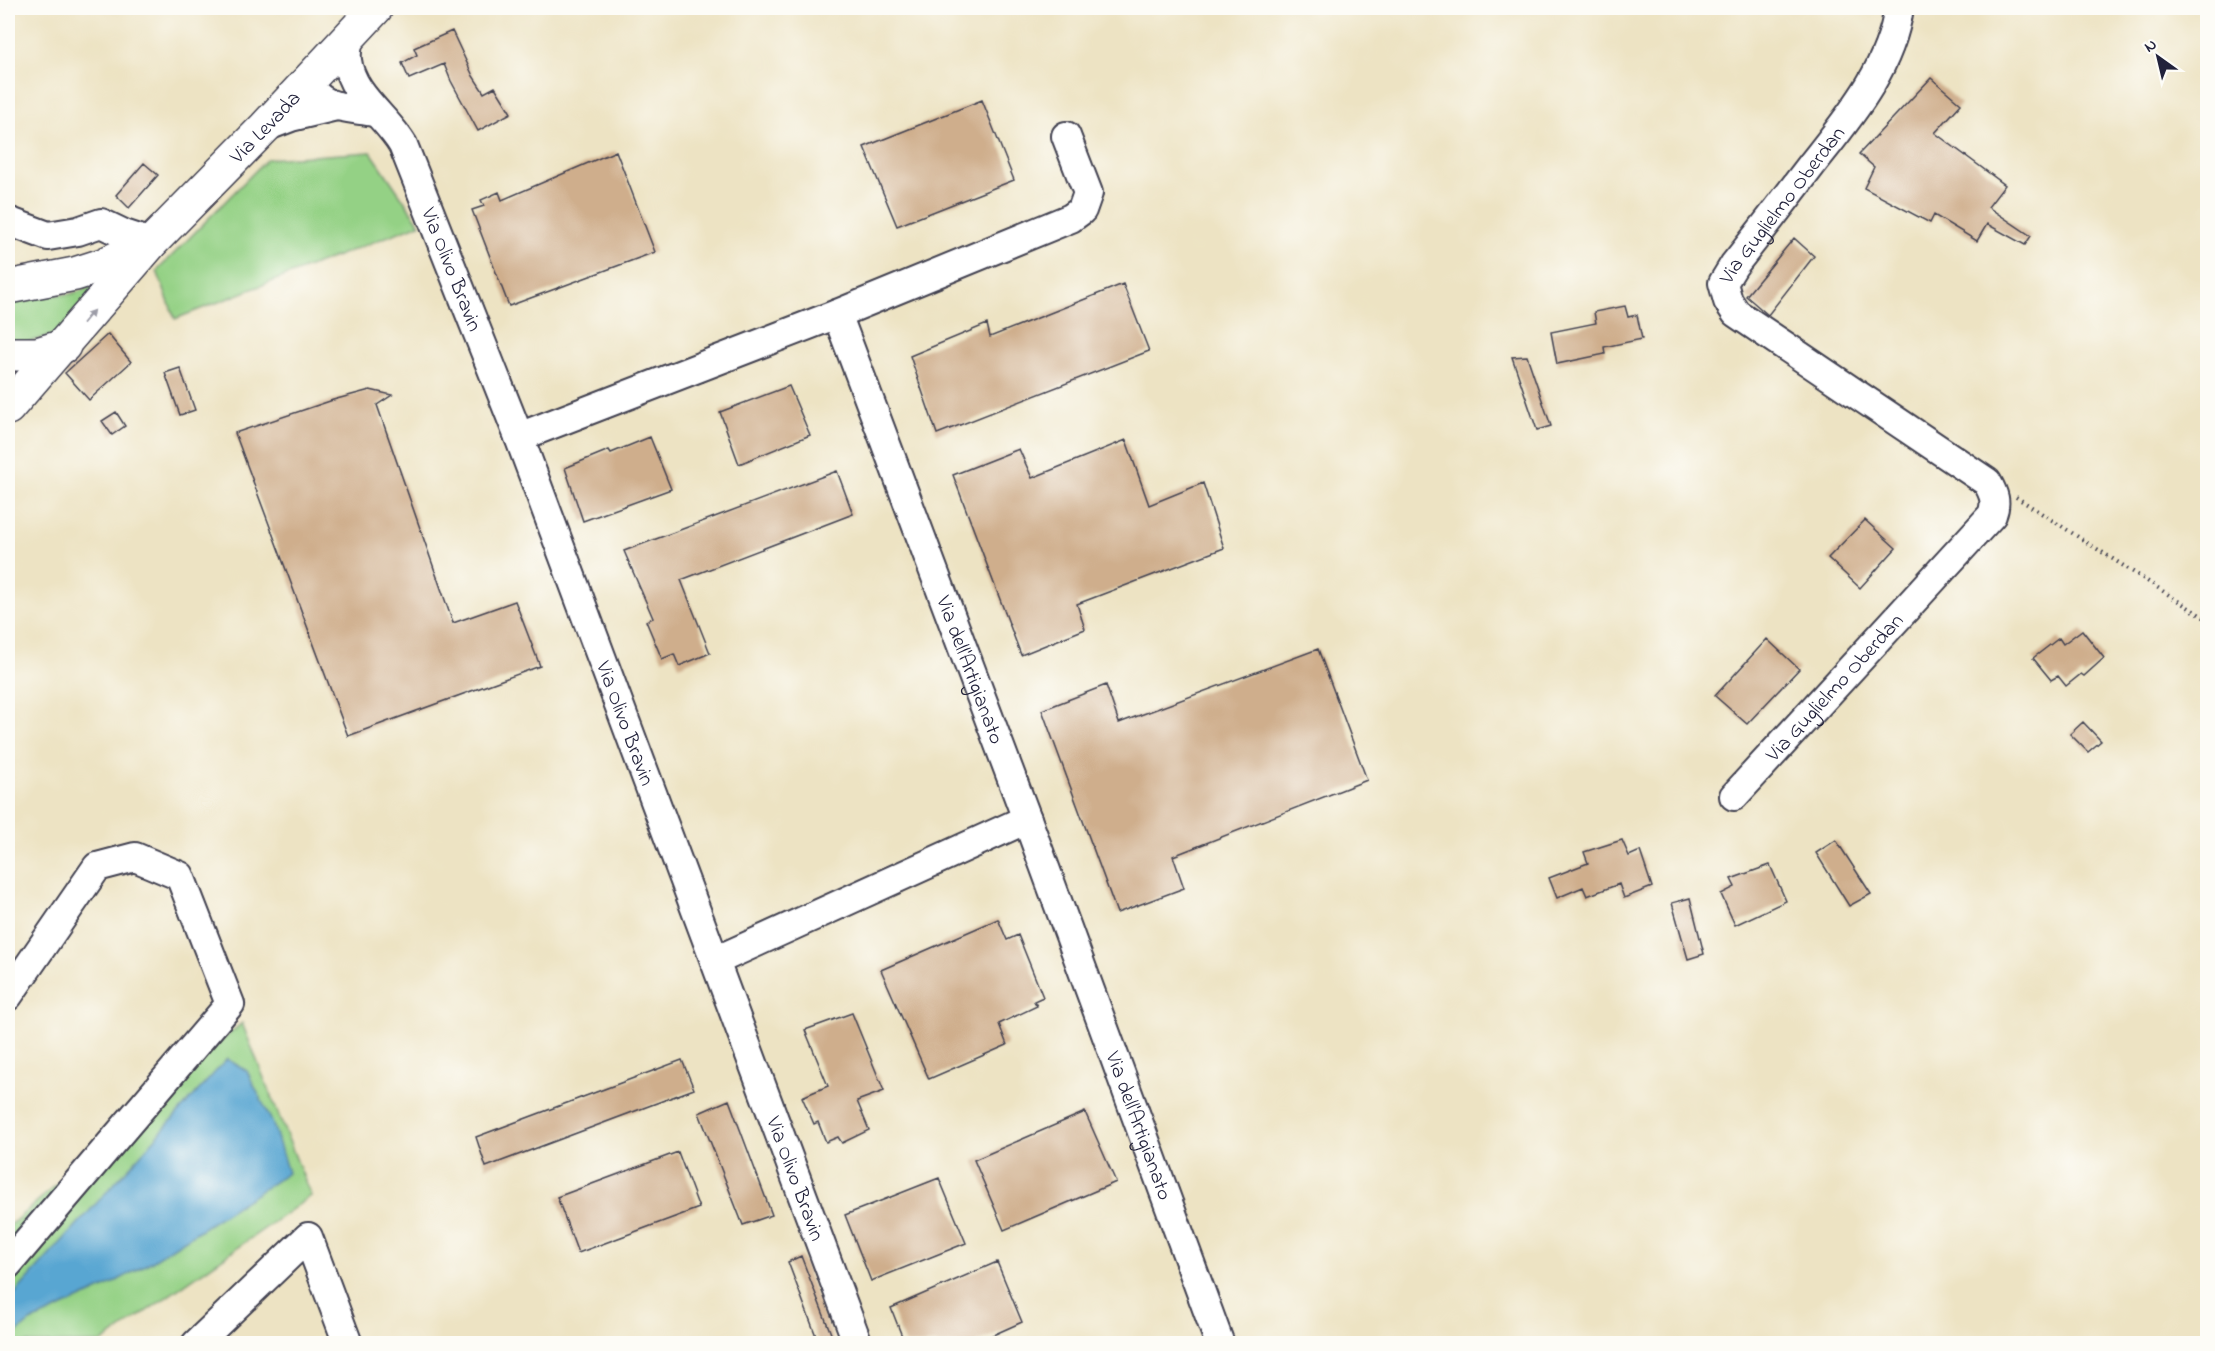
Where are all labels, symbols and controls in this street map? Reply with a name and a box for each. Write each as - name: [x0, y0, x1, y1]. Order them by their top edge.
- north arrow: [2128, 27, 2188, 87]
- text: N: [2140, 33, 2162, 59]
- street label: Via Levada: [223, 85, 309, 172]
- street label: Via Guglielmo Oberdan: [1712, 120, 1854, 291]
- street label: Via Olivo Bravin: [412, 203, 489, 336]
- one-way arrow: [81, 310, 94, 325]
- street label: Via dell'Artigianato: [927, 591, 1011, 749]
- street label: Via Guglielmo Oberdan: [1759, 607, 1912, 770]
- street label: Via Olivo Bravin: [587, 656, 661, 790]
- street label: Via dell'Artigianato: [1096, 1047, 1179, 1205]
- street label: Via Olivo Bravin: [757, 1112, 831, 1246]

